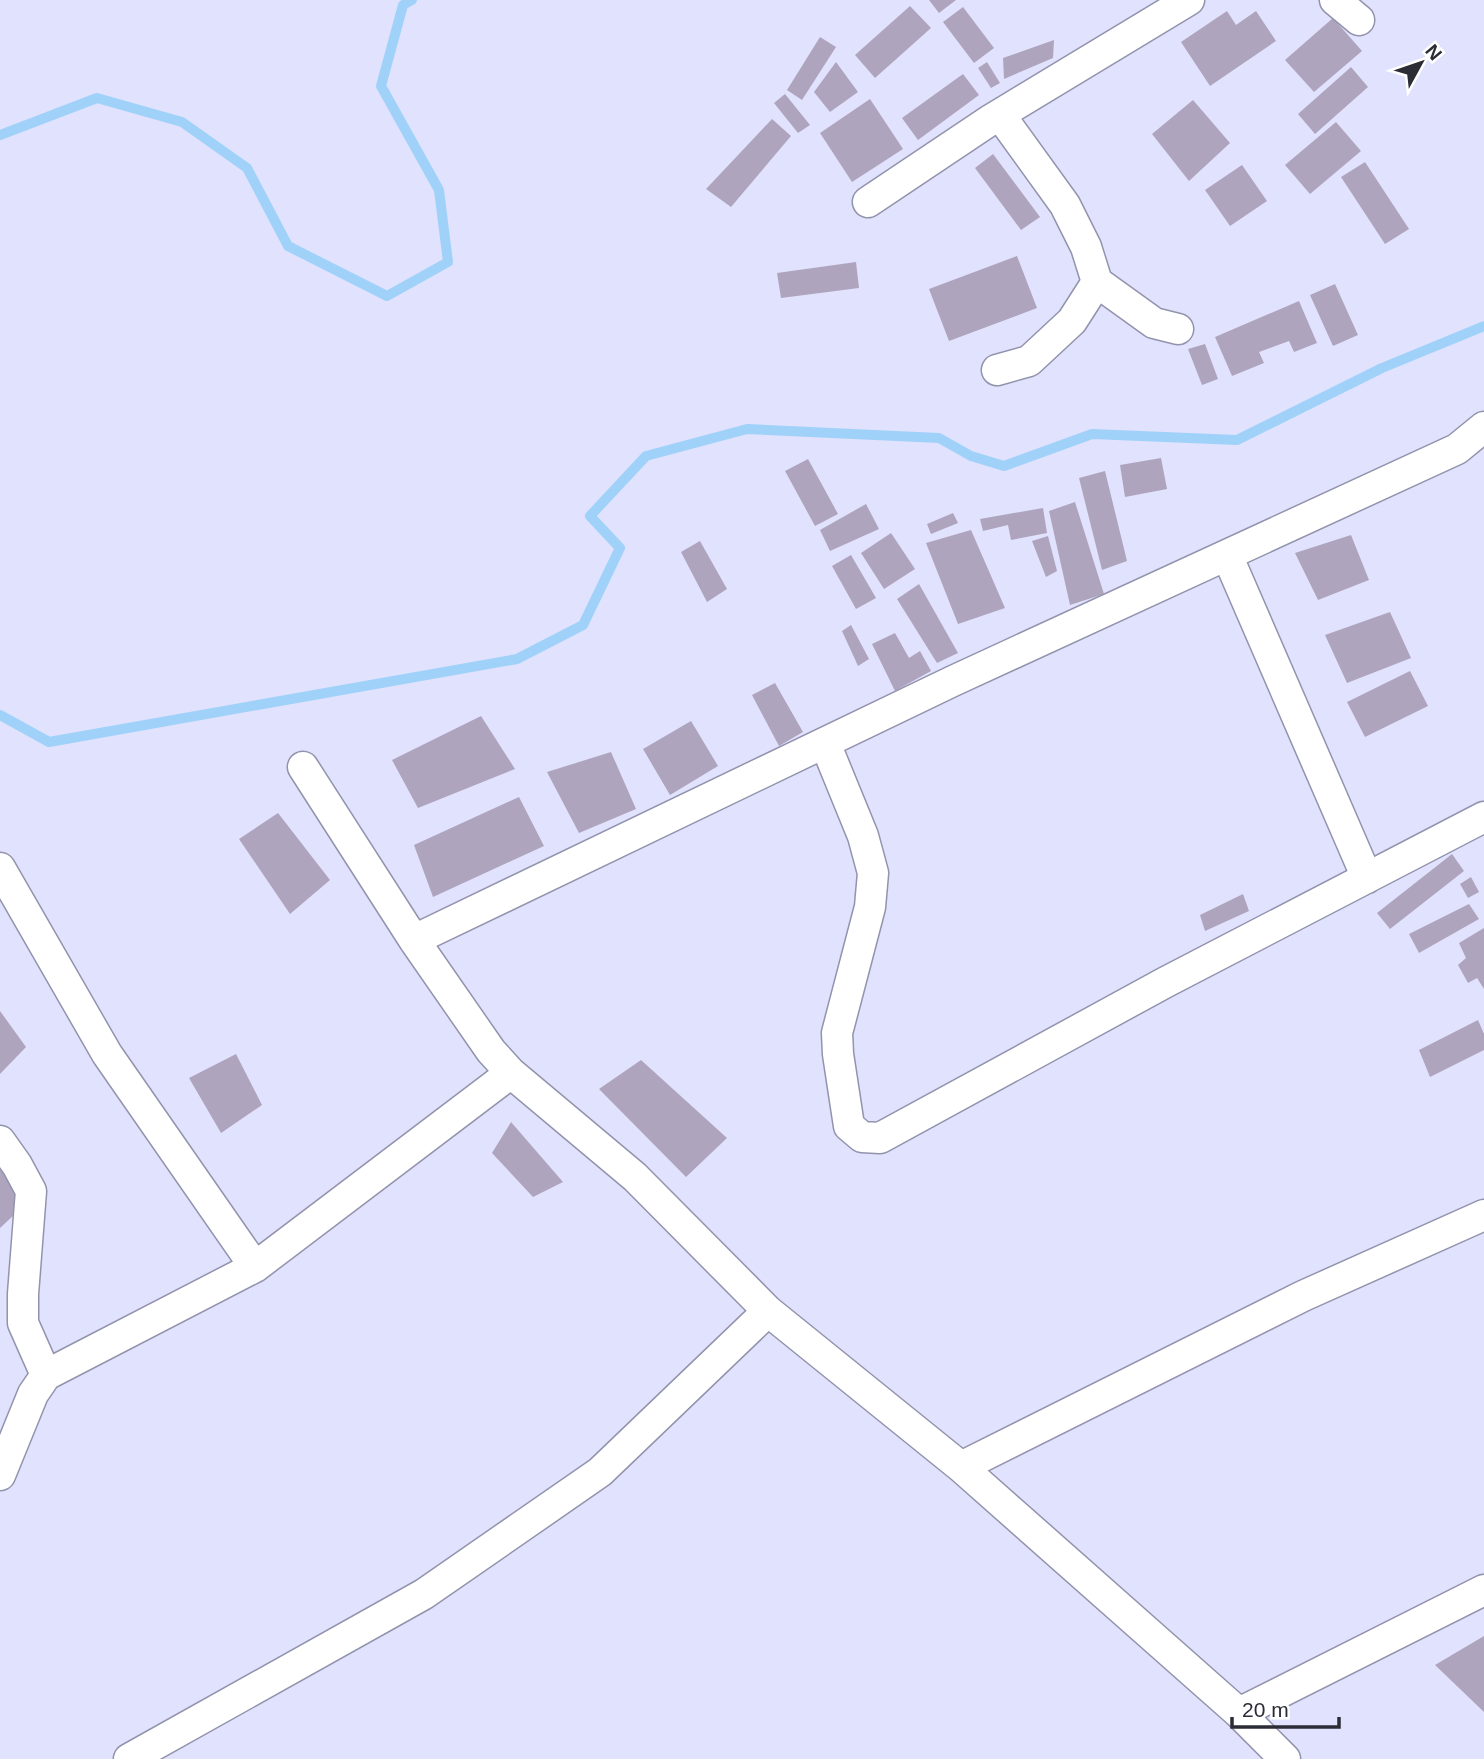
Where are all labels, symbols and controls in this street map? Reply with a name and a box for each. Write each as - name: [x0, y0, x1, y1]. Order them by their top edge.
- north arrow: [1386, 28, 1456, 98]
- text: N: [1421, 40, 1446, 64]
- scale bar: [1232, 1686, 1339, 1730]
- text: 20 m: [1242, 1698, 1289, 1721]

